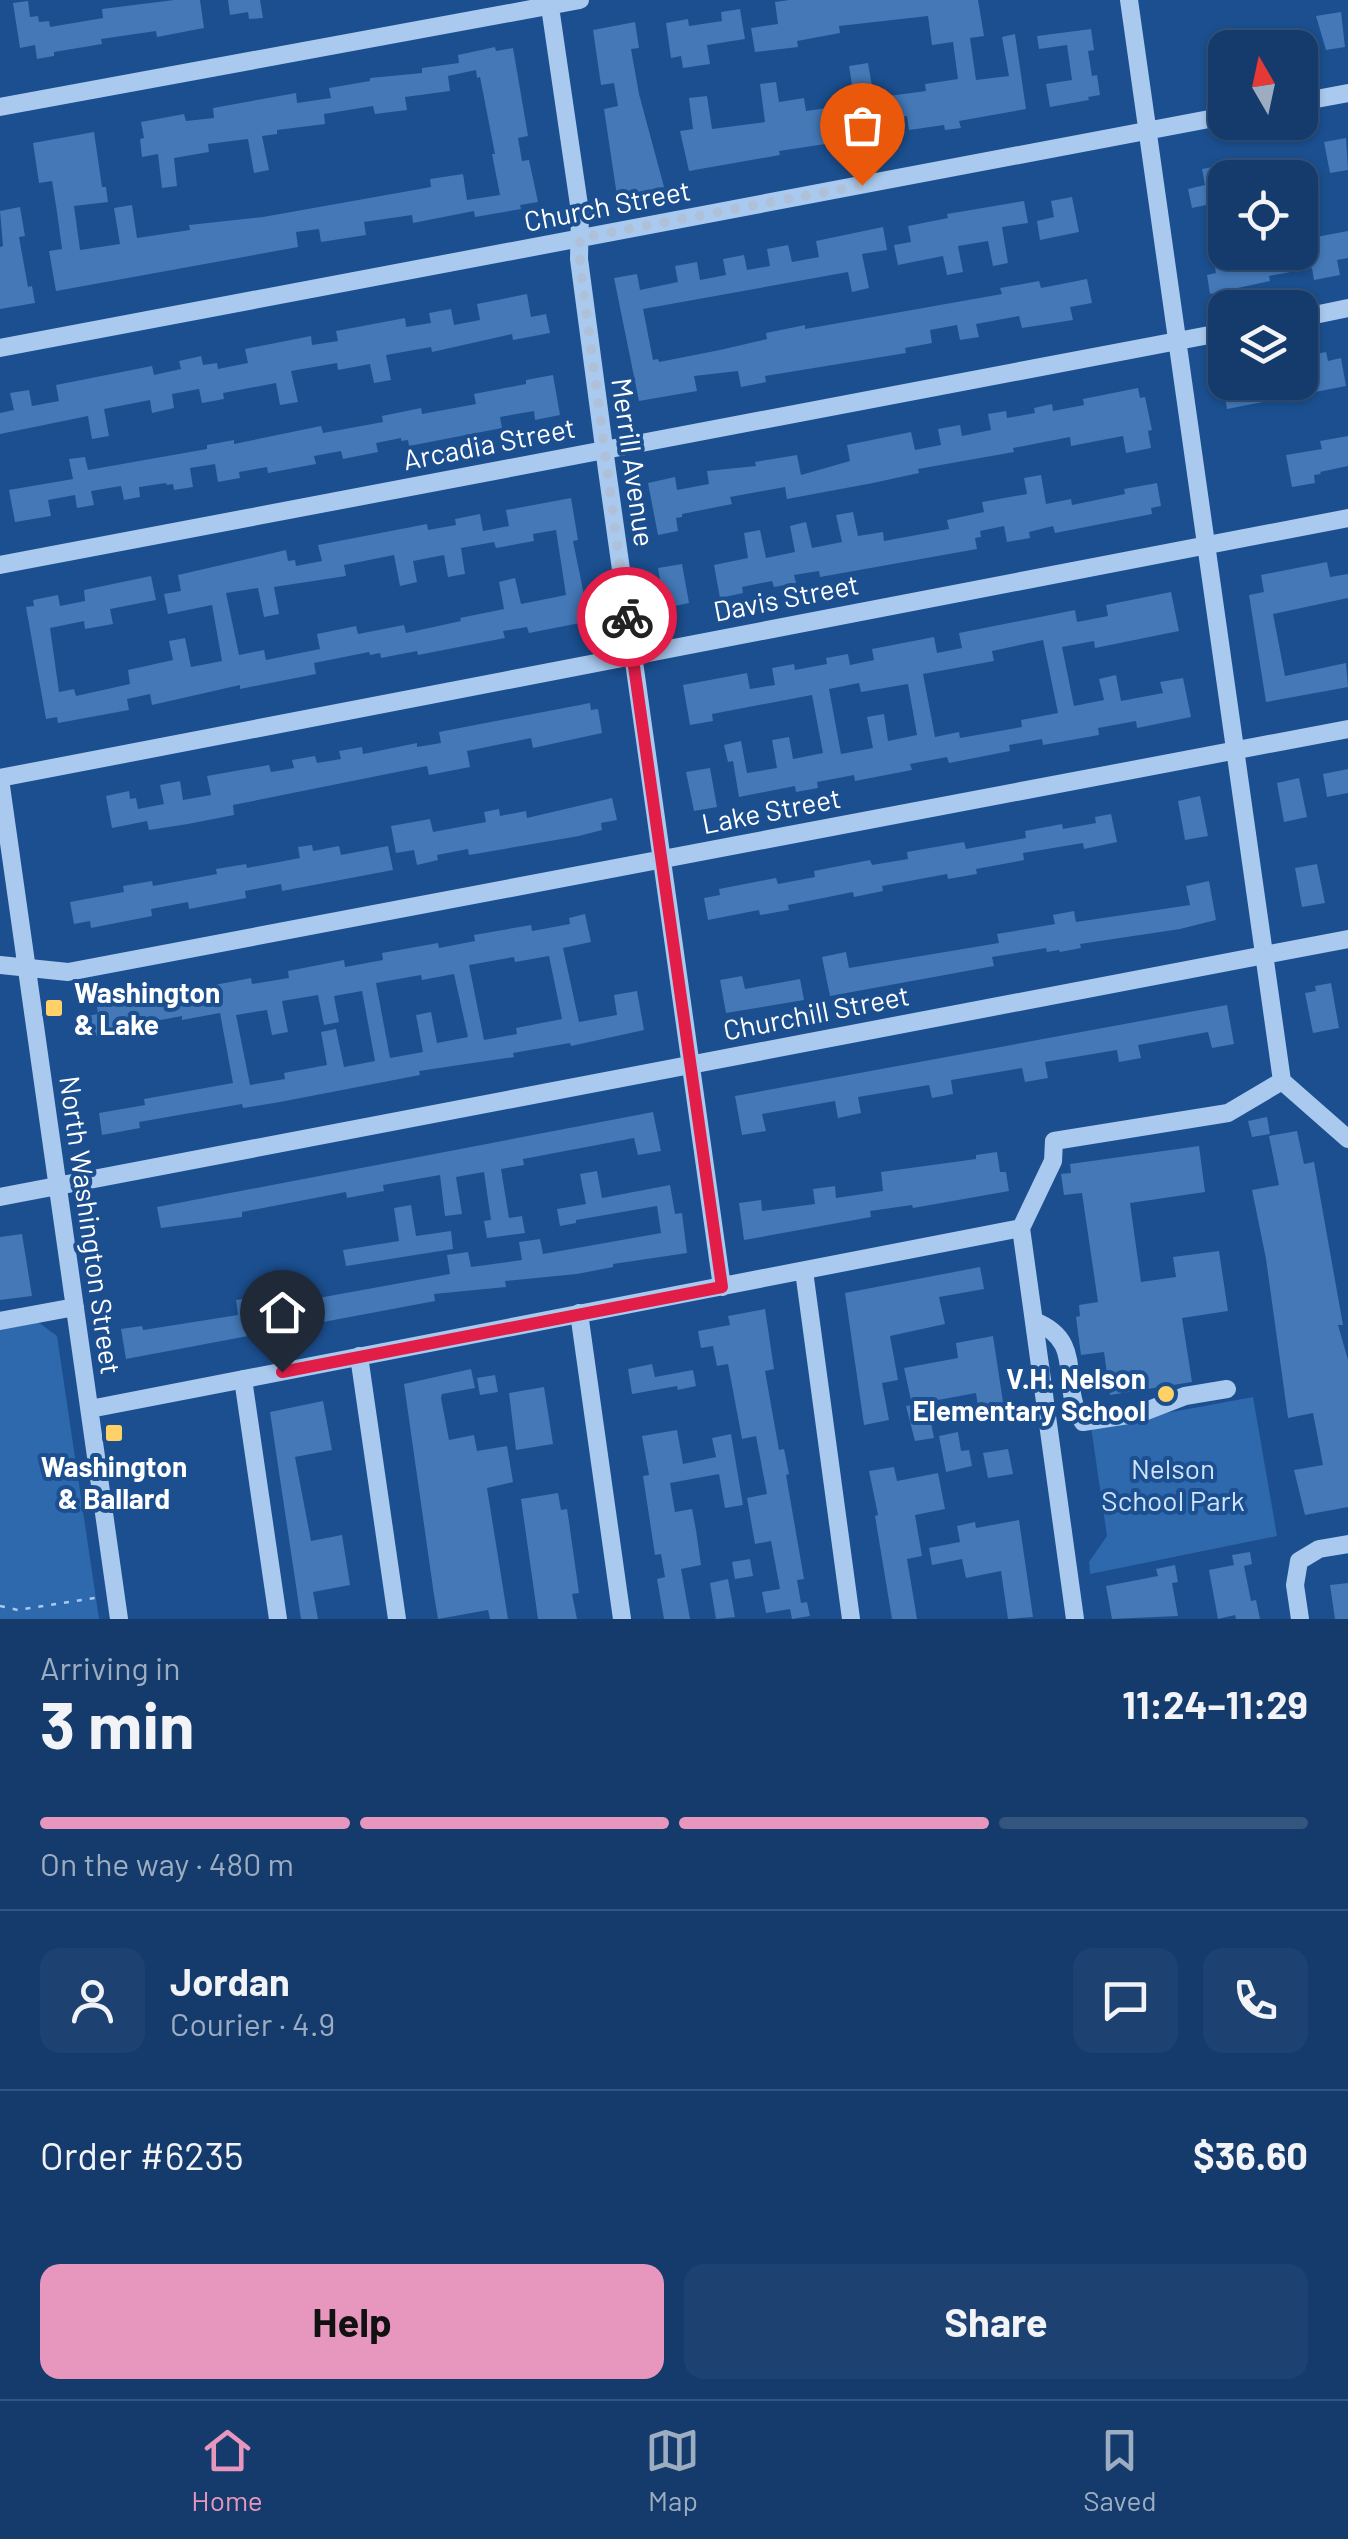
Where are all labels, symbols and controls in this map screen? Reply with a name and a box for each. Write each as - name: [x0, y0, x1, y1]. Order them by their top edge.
- north arrow: [1208, 30, 1318, 140]
- map controls: [1208, 30, 1318, 400]
- pin: [820, 83, 905, 186]
- icon: bag: [835, 98, 890, 153]
- button: locate: [1208, 160, 1318, 270]
- street label: Church Street: [521, 172, 693, 238]
- button: layers: [1208, 290, 1318, 400]
- street label: Merrill Avenue: [605, 375, 663, 549]
- street label: Arcadia Street: [400, 410, 578, 476]
- street label: Davis Street: [710, 566, 862, 628]
- courier: [577, 567, 677, 667]
- icon: bike: [600, 590, 655, 645]
- street label: Lake Street: [699, 780, 843, 840]
- place label: Washington & Lake: [74, 975, 220, 1041]
- street label: Churchill Street: [720, 977, 912, 1047]
- marker: Washington & Lake: [43, 997, 65, 1019]
- street label: North Washington Street: [53, 1074, 129, 1376]
- pin: [240, 1270, 325, 1373]
- icon: home: [255, 1285, 310, 1340]
- place label: V.H. Nelson Elementary School: [913, 1361, 1146, 1427]
- marker: V.H. Nelson Elementary School: [1155, 1383, 1177, 1405]
- marker: Washington & Ballard: [103, 1422, 125, 1444]
- place label: Washington & Ballard: [41, 1449, 187, 1515]
- park label: Nelson School Park: [1101, 1451, 1245, 1517]
- text: Arriving in: [40, 1648, 180, 1686]
- text: 11:24–11:29: [1122, 1681, 1308, 1727]
- text: 3 min: [40, 1684, 195, 1762]
- text: On the way · 480 m: [40, 1844, 294, 1882]
- button: person: [40, 1948, 145, 2053]
- button: chat: [1073, 1948, 1178, 2053]
- button: phone: [1203, 1948, 1308, 2053]
- text: Jordan: [170, 1958, 290, 2004]
- text: Courier · 4.9: [170, 2004, 335, 2042]
- text: Order #6235: [40, 2132, 244, 2178]
- text: $36.60: [1193, 2132, 1308, 2178]
- button: Help: [40, 2264, 664, 2379]
- button: Share: [684, 2264, 1308, 2379]
- tab: Home: [191, 2423, 263, 2517]
- tab: Map: [645, 2423, 700, 2517]
- tab: Saved: [1083, 2423, 1157, 2517]

